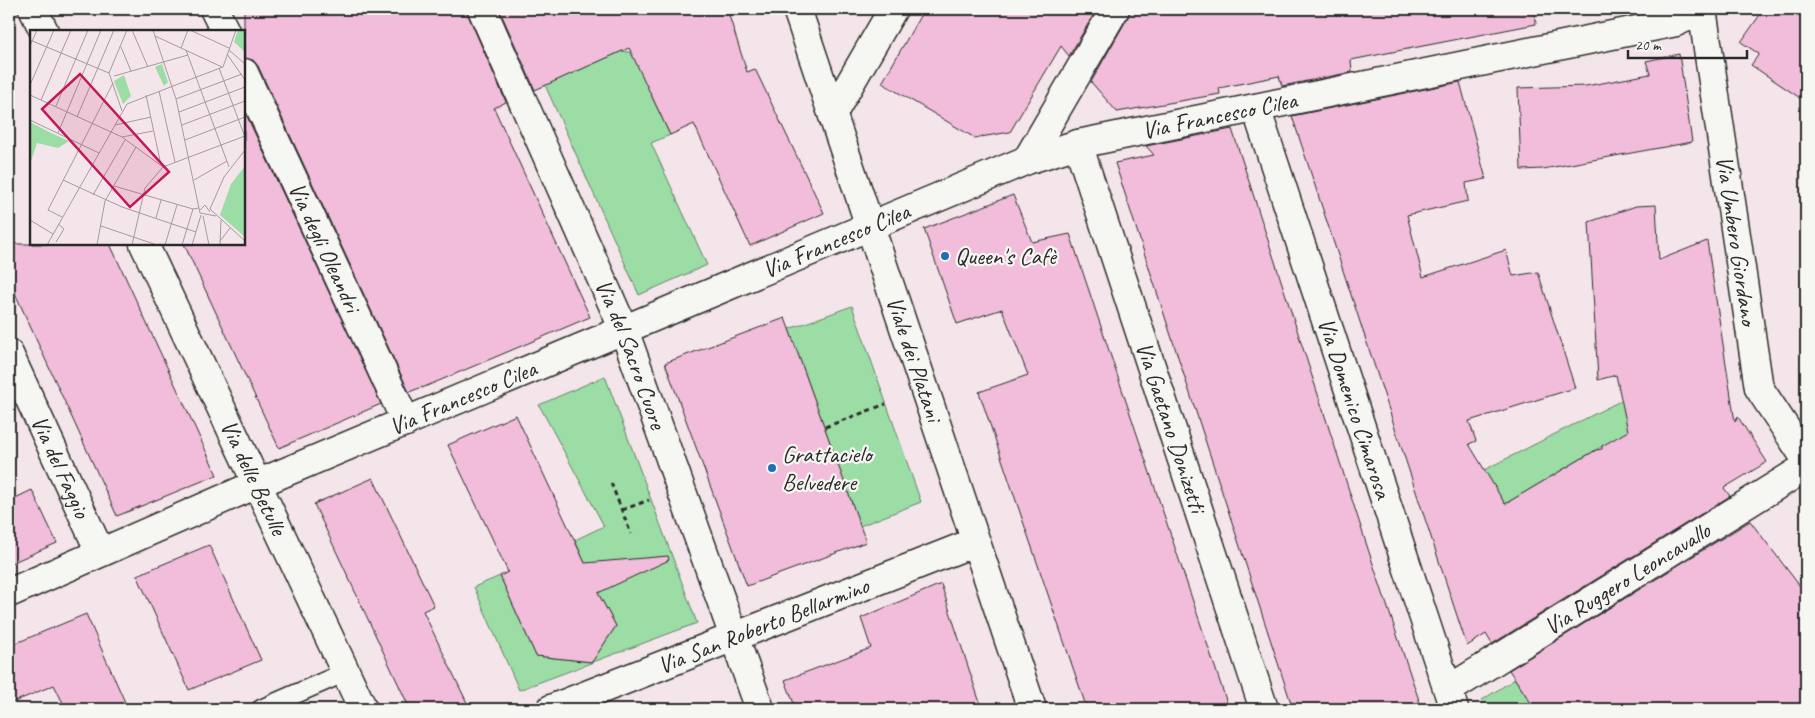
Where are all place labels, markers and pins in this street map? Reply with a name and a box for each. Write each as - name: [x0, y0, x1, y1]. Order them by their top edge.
- place label: Queen's Cafè: [955, 241, 1058, 271]
- marker: Queen's Cafè: [939, 250, 951, 262]
- place label: Grattacielo Belvedere: [782, 439, 874, 497]
- marker: Grattacielo Belvedere: [766, 462, 778, 474]

